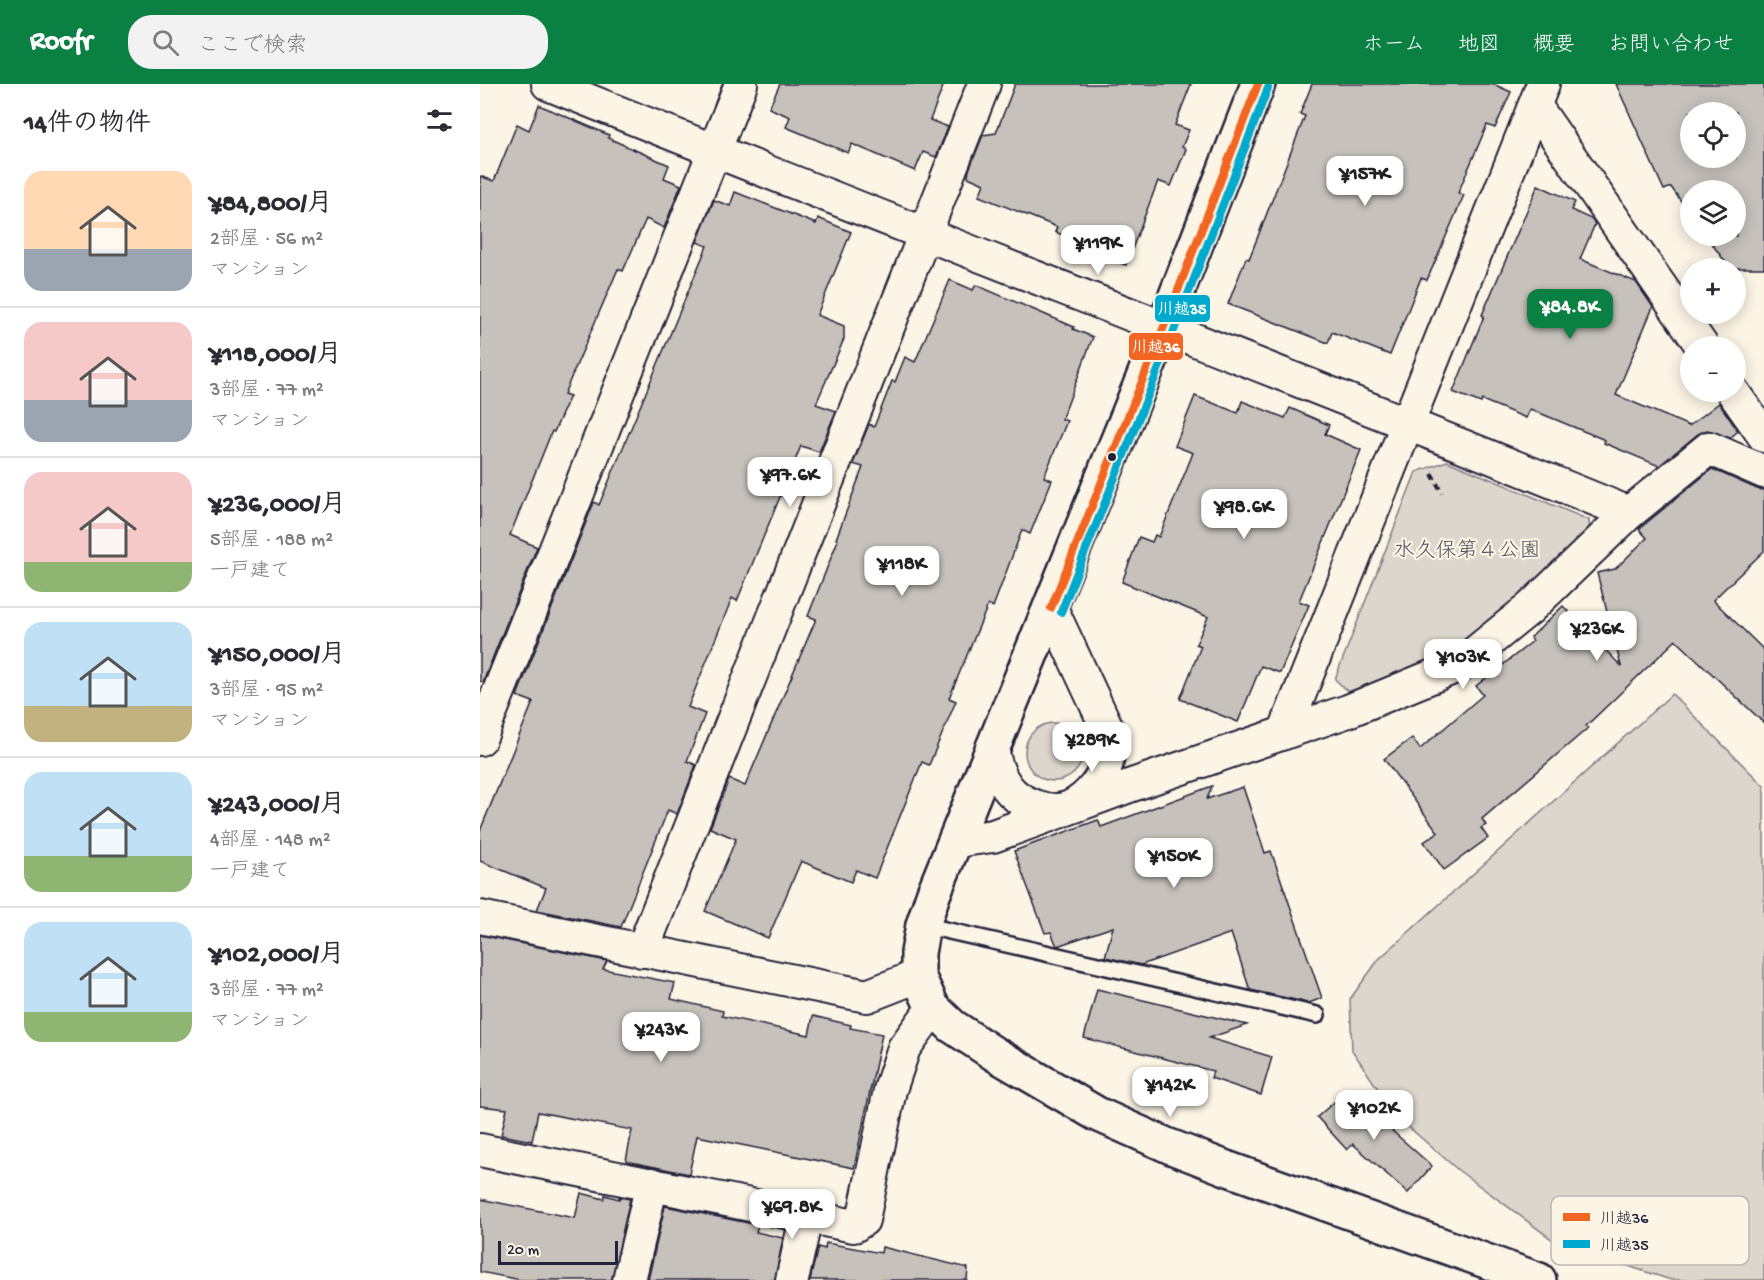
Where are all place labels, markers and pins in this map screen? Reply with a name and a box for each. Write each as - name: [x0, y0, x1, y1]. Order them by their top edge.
- pin: ¥157K: [1323, 156, 1407, 207]
- pin: ¥119K: [1056, 225, 1140, 276]
- pin: ¥84.8K: [1521, 289, 1619, 340]
- unlabelled marker: [1106, 451, 1118, 463]
- pin: ¥97.6K: [741, 457, 839, 508]
- pin: ¥98.6K: [1195, 489, 1293, 540]
- pin: ¥118K: [860, 546, 944, 597]
- pin: ¥236K: [1555, 611, 1639, 662]
- pin: ¥103K: [1421, 639, 1505, 690]
- pin: ¥289K: [1050, 722, 1134, 773]
- pin: ¥150K: [1132, 838, 1216, 889]
- pin: ¥243K: [619, 1012, 703, 1063]
- pin: ¥142K: [1128, 1067, 1212, 1118]
- pin: ¥102K: [1332, 1090, 1416, 1141]
- pin: ¥69.8K: [743, 1189, 841, 1240]

